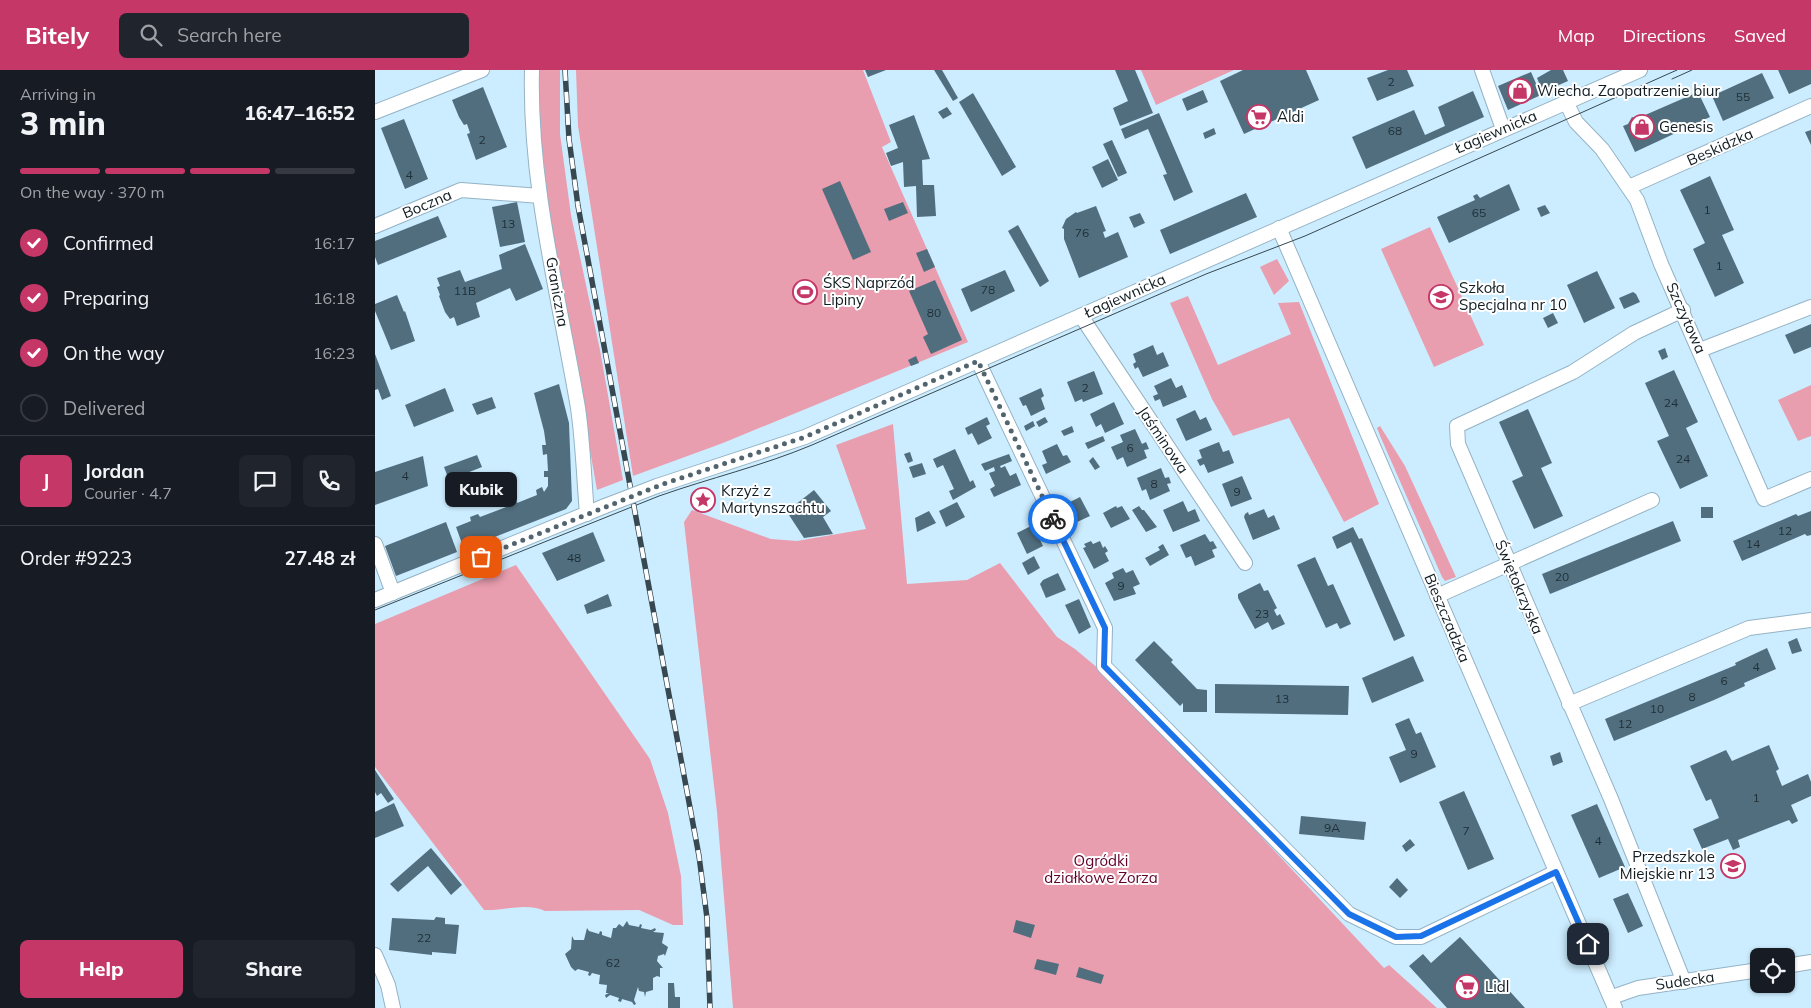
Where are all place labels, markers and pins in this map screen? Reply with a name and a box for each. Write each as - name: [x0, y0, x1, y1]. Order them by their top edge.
- shop icon: Wiecha. Zaopatrzenie biur: [1507, 78, 1533, 104]
- place label: Wiecha. Zaopatrzenie biur: [1537, 81, 1720, 100]
- supermarket icon: Aldi: [1246, 104, 1272, 130]
- place label: Aldi: [1277, 107, 1304, 126]
- shop icon: Genesis: [1629, 114, 1655, 140]
- place label: Genesis: [1659, 117, 1714, 136]
- place label: ŚKS Naprzód Lipiny: [823, 273, 915, 309]
- place label: Szkoła Specjalna nr 10: [1459, 278, 1567, 314]
- sports icon: ŚKS Naprzód Lipiny: [792, 279, 818, 305]
- school or university icon: Szkoła Specjalna nr 10: [1428, 284, 1454, 310]
- callout: Kubik: [445, 472, 517, 507]
- place label: Krzyż z Martynszachtu: [721, 481, 825, 517]
- place icon: Krzyż z Martynszachtu: [690, 487, 716, 513]
- pin: [460, 536, 502, 578]
- place label: Przedszkole Miejskie nr 13: [1620, 847, 1715, 883]
- school or university icon: Przedszkole Miejskie nr 13: [1720, 853, 1746, 879]
- pin: [1567, 923, 1609, 965]
- supermarket icon: Lidl: [1454, 974, 1480, 1000]
- place label: Lidl: [1485, 977, 1509, 996]

